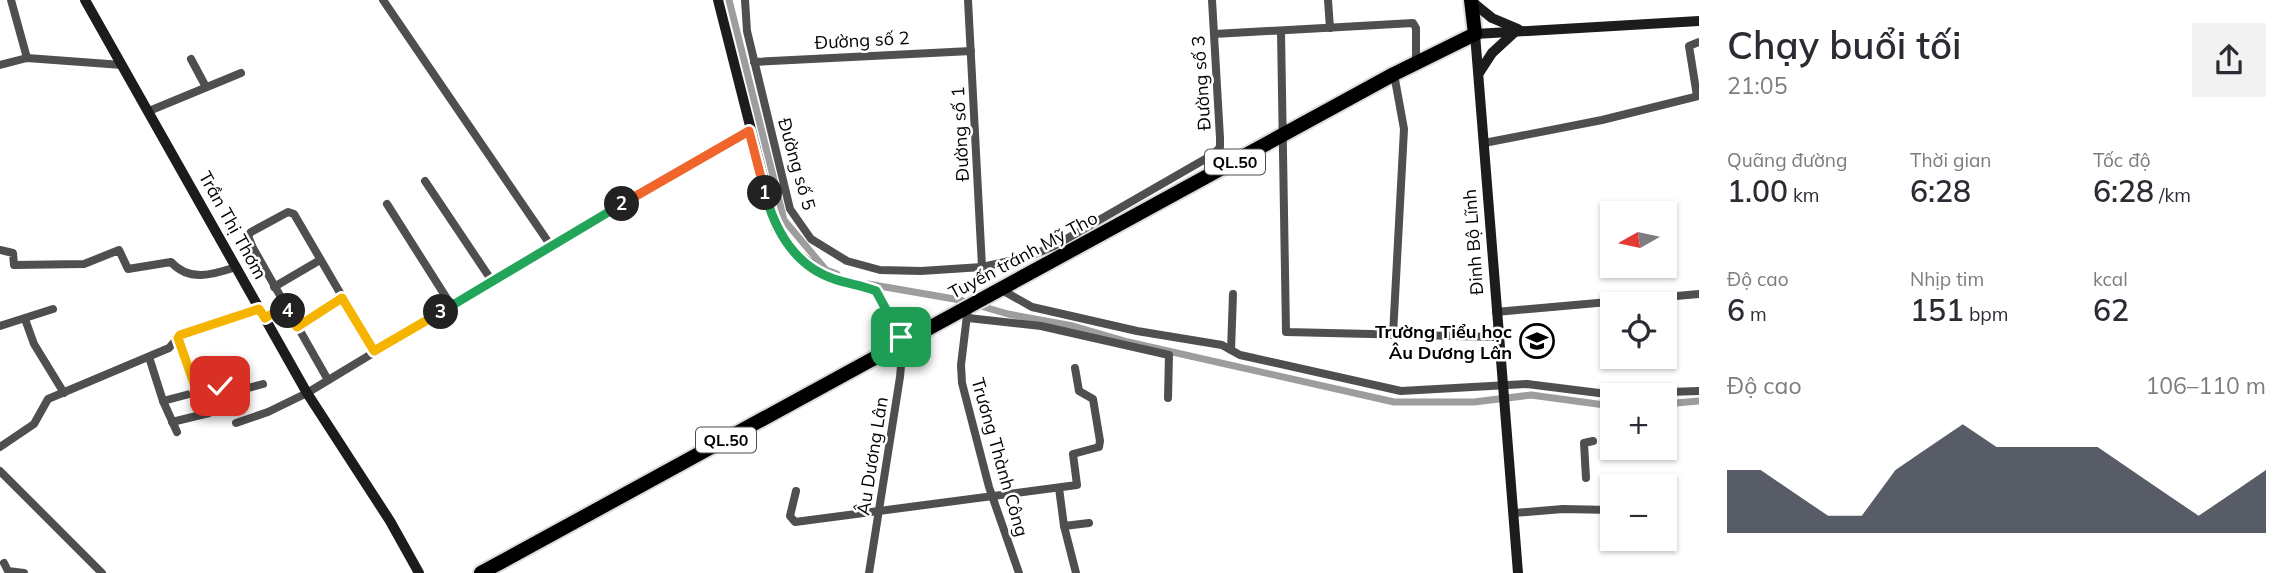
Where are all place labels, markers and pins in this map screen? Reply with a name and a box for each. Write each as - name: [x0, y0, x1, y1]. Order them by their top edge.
- pin: 1: [748, 176, 782, 210]
- pin: 2: [604, 186, 640, 222]
- pin: 4: [270, 294, 306, 328]
- pin: 3: [424, 294, 458, 330]
- pin: [871, 307, 931, 367]
- place label: Trường Tiểu học Âu Dương Lân: [1375, 320, 1512, 364]
- school or university icon: Trường Tiểu học Âu Dương Lân: [1518, 322, 1556, 360]
- pin: [190, 356, 250, 416]

